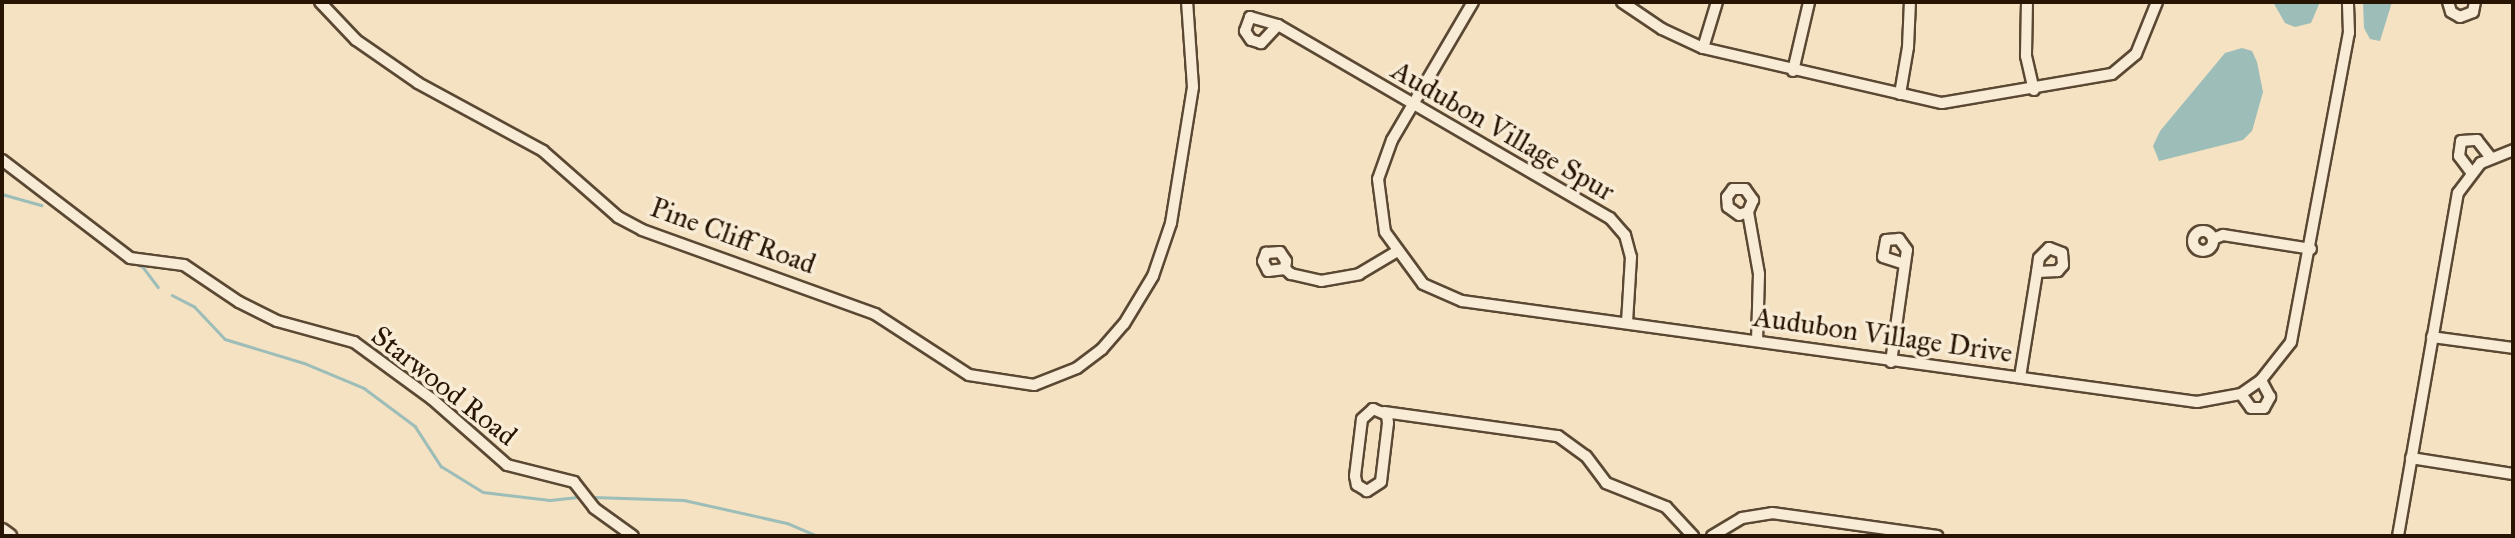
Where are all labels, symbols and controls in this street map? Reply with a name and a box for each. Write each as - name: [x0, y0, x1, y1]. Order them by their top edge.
- street label: Audubon Village Spur: [1386, 53, 1620, 209]
- street label: Pine Cliff Road: [646, 191, 820, 281]
- street label: Audubon Village Drive: [1751, 300, 2015, 370]
- street label: Starwood Road: [365, 319, 523, 453]

